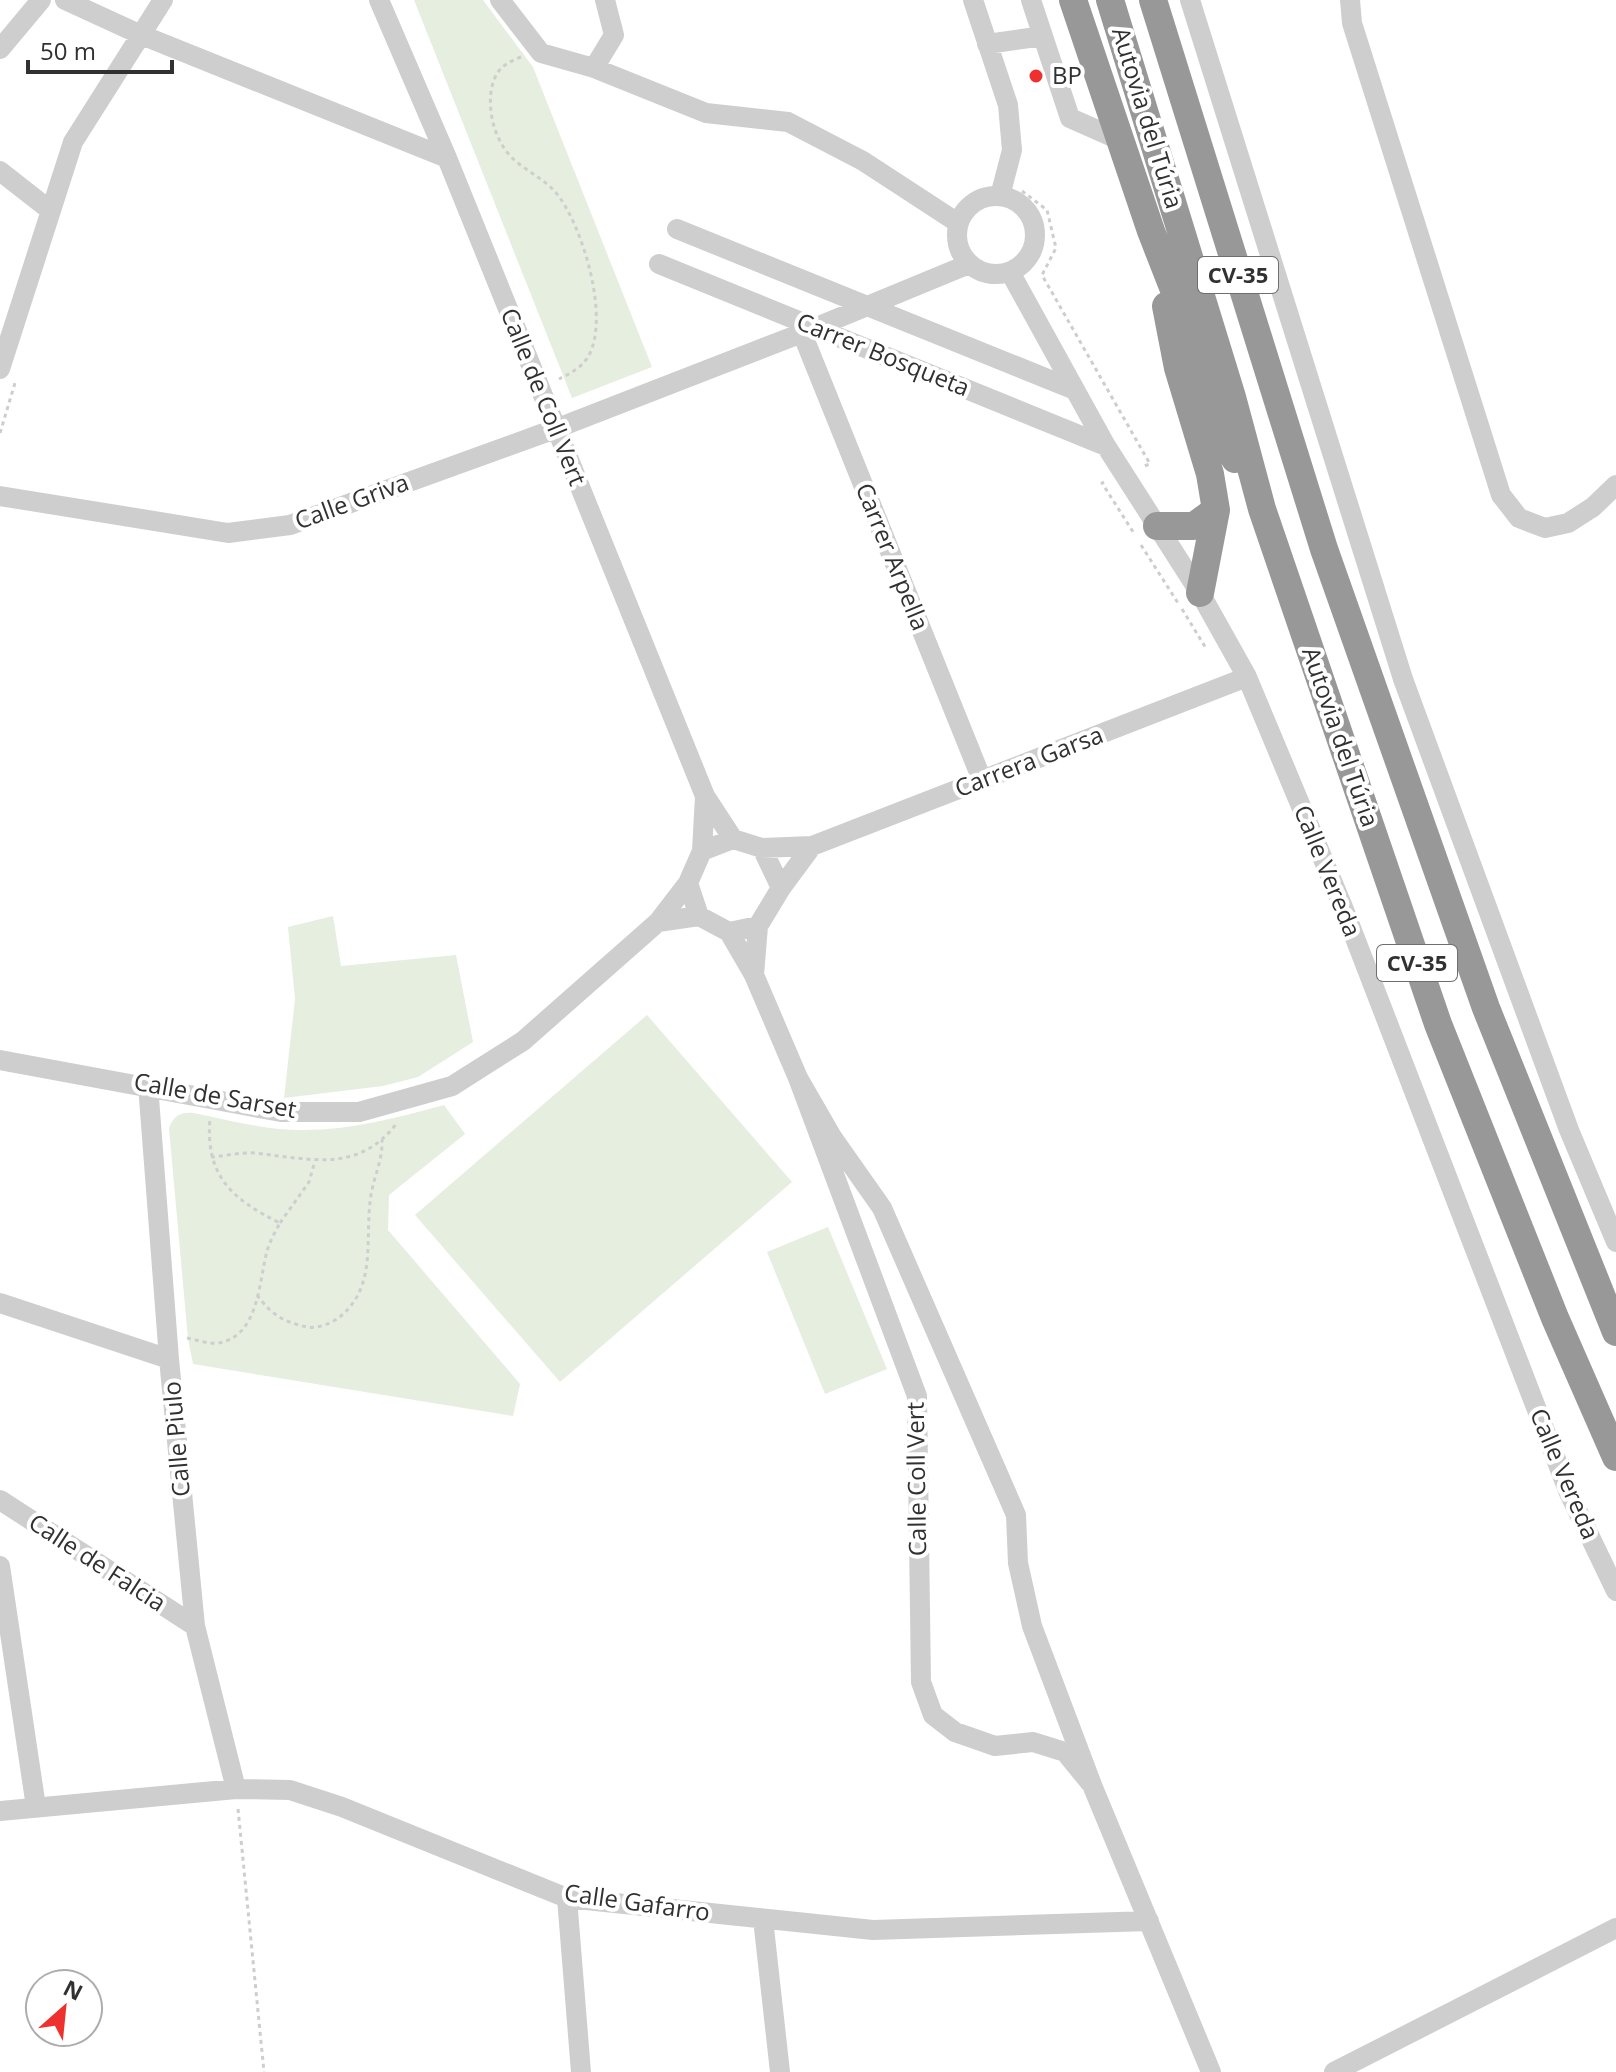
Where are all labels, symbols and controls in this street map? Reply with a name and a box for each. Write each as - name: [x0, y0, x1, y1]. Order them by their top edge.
- street label: Autovia del Túria: [1105, 23, 1192, 212]
- scale bar: [28, 24, 172, 74]
- text: 50 m: [40, 34, 96, 67]
- place label: BP: [1052, 58, 1082, 91]
- marker: BP: [1027, 67, 1045, 85]
- road number: CV-35: [1198, 257, 1278, 293]
- street label: Calle de Coll Vert: [494, 303, 595, 490]
- street label: Carrer Bosqueta: [792, 304, 975, 403]
- street label: Calle Griva: [290, 465, 413, 536]
- street label: Carrer Arpella: [849, 478, 938, 635]
- street label: Autovia del Túria: [1295, 642, 1388, 831]
- street label: Carrera Garsa: [950, 717, 1107, 804]
- street label: Calle Vereda: [1287, 800, 1370, 941]
- road number: CV-35: [1377, 945, 1457, 981]
- street label: Calle de Sarset: [131, 1064, 299, 1125]
- street label: Calle Piulo: [154, 1380, 197, 1498]
- street label: Calle Coll Vert: [898, 1402, 933, 1556]
- street label: Calle Vereda: [1523, 1403, 1608, 1544]
- street label: Calle de Falcia: [23, 1505, 173, 1618]
- street label: Calle Gafarro: [562, 1875, 712, 1928]
- north arrow: [24, 1968, 104, 2048]
- text: N: [59, 1972, 88, 2007]

